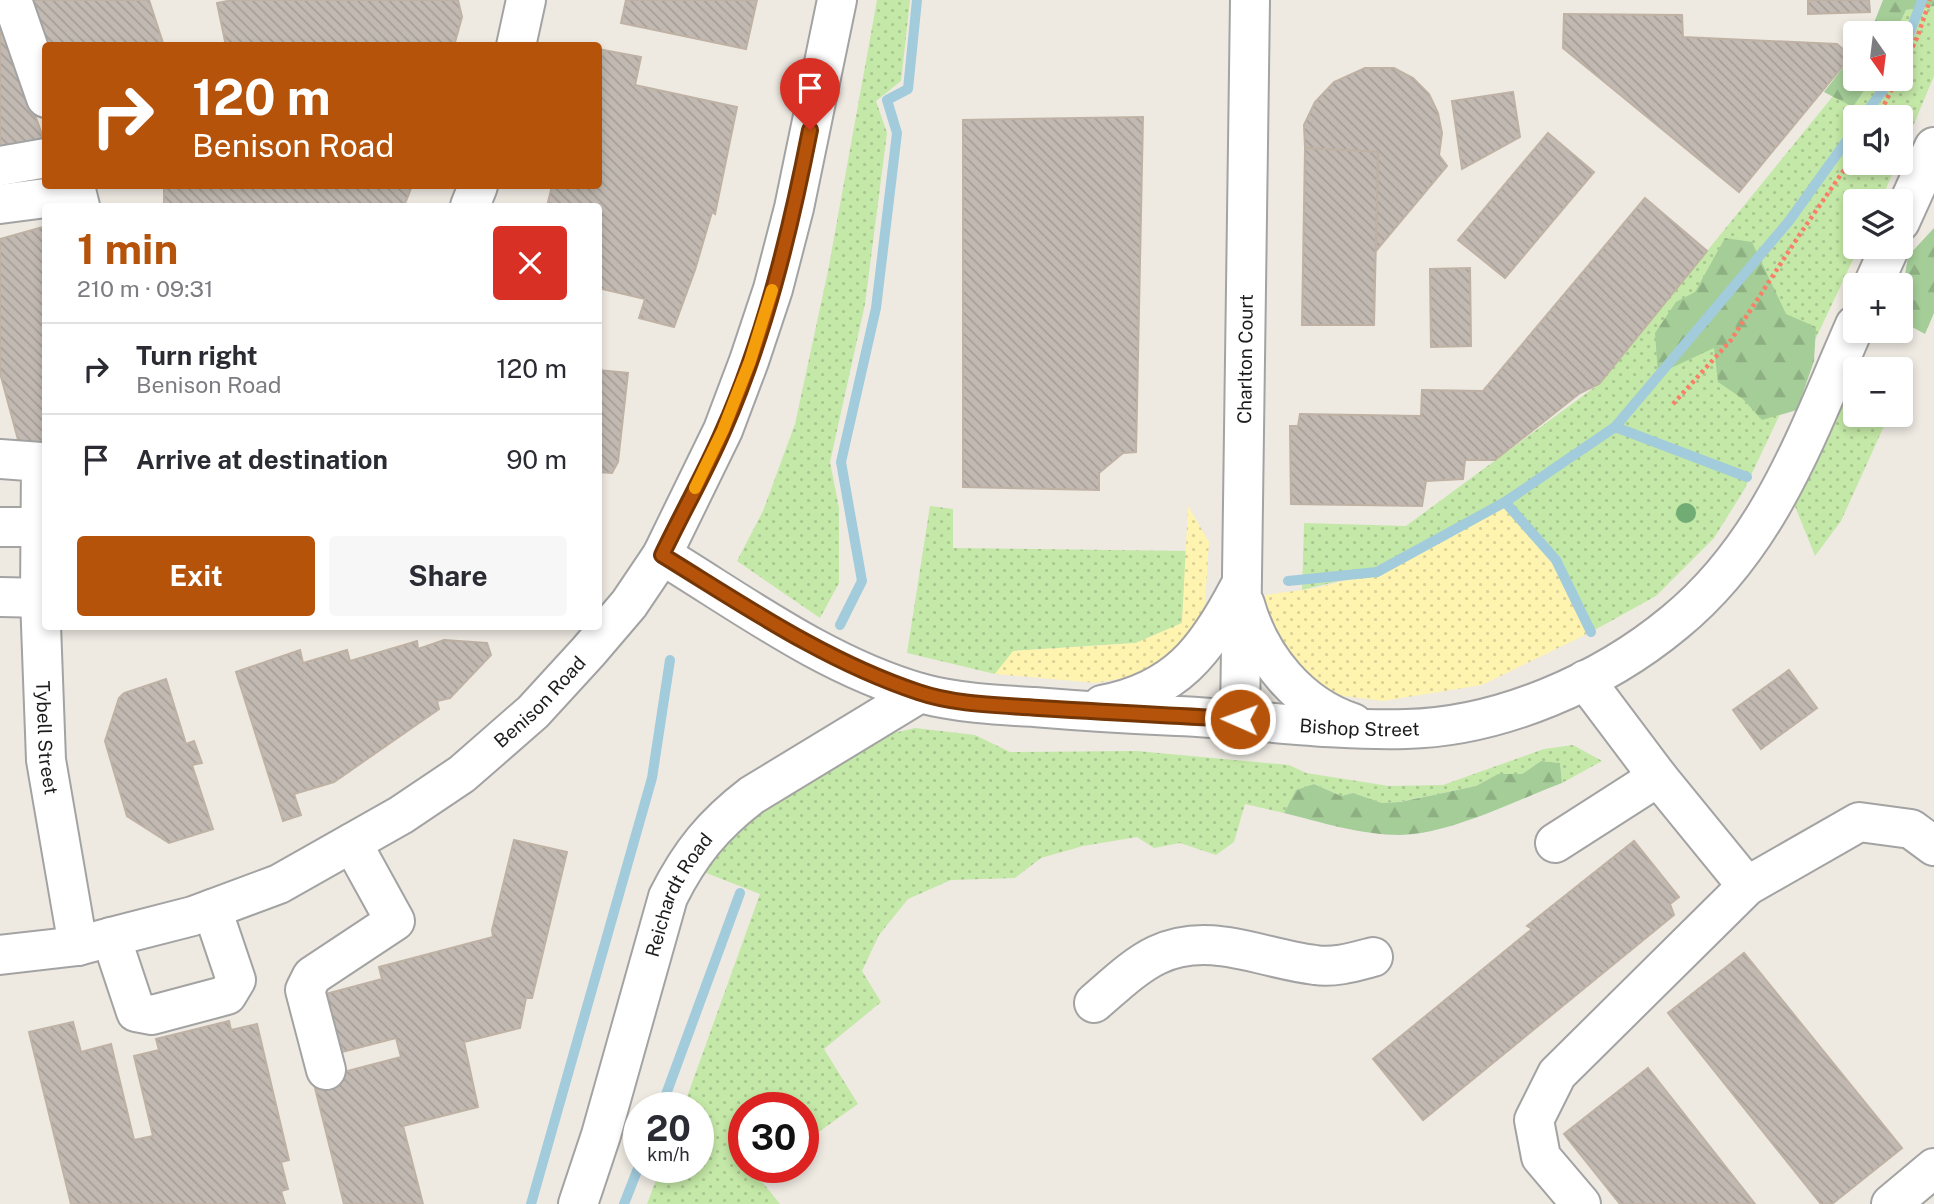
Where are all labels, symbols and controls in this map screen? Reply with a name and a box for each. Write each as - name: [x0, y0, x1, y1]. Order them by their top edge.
- north arrow: [1843, 21, 1913, 91]
- map controls: [1843, 21, 1913, 427]
- pin: [780, 58, 840, 130]
- text: 120 m: [192, 68, 331, 126]
- icon: arrive: [791, 69, 829, 107]
- icon: right: [77, 70, 168, 161]
- button: sound: [1843, 105, 1913, 175]
- text: Benison Road: [192, 127, 394, 164]
- button: layers: [1843, 189, 1913, 259]
- text: 1 min: [77, 224, 178, 273]
- button: close: [493, 226, 567, 300]
- button: +: [1843, 273, 1913, 343]
- text: 210 m · 09:31: [77, 275, 213, 302]
- street label: Charlton Court: [1233, 294, 1257, 424]
- text: Turn right: [136, 340, 258, 371]
- icon: right: [77, 350, 115, 388]
- text: 120 m: [496, 353, 567, 384]
- button: −: [1843, 357, 1913, 427]
- text: Benison Road: [136, 371, 281, 398]
- icon: arrive: [77, 441, 115, 479]
- text: Arrive at destination: [136, 444, 388, 475]
- text: 90 m: [506, 444, 567, 475]
- button: Exit: [77, 536, 315, 616]
- button: Share: [329, 536, 567, 616]
- street label: Benison Road: [489, 651, 590, 752]
- street label: Tybell Street: [32, 680, 63, 796]
- position arrow: [1203, 682, 1277, 756]
- street label: Bishop Street: [1299, 714, 1420, 740]
- street label: Reichardt Road: [641, 828, 717, 959]
- speed limit sign: 30: [728, 1092, 819, 1183]
- text: 20: [646, 1108, 691, 1149]
- text: km/h: [647, 1144, 690, 1165]

